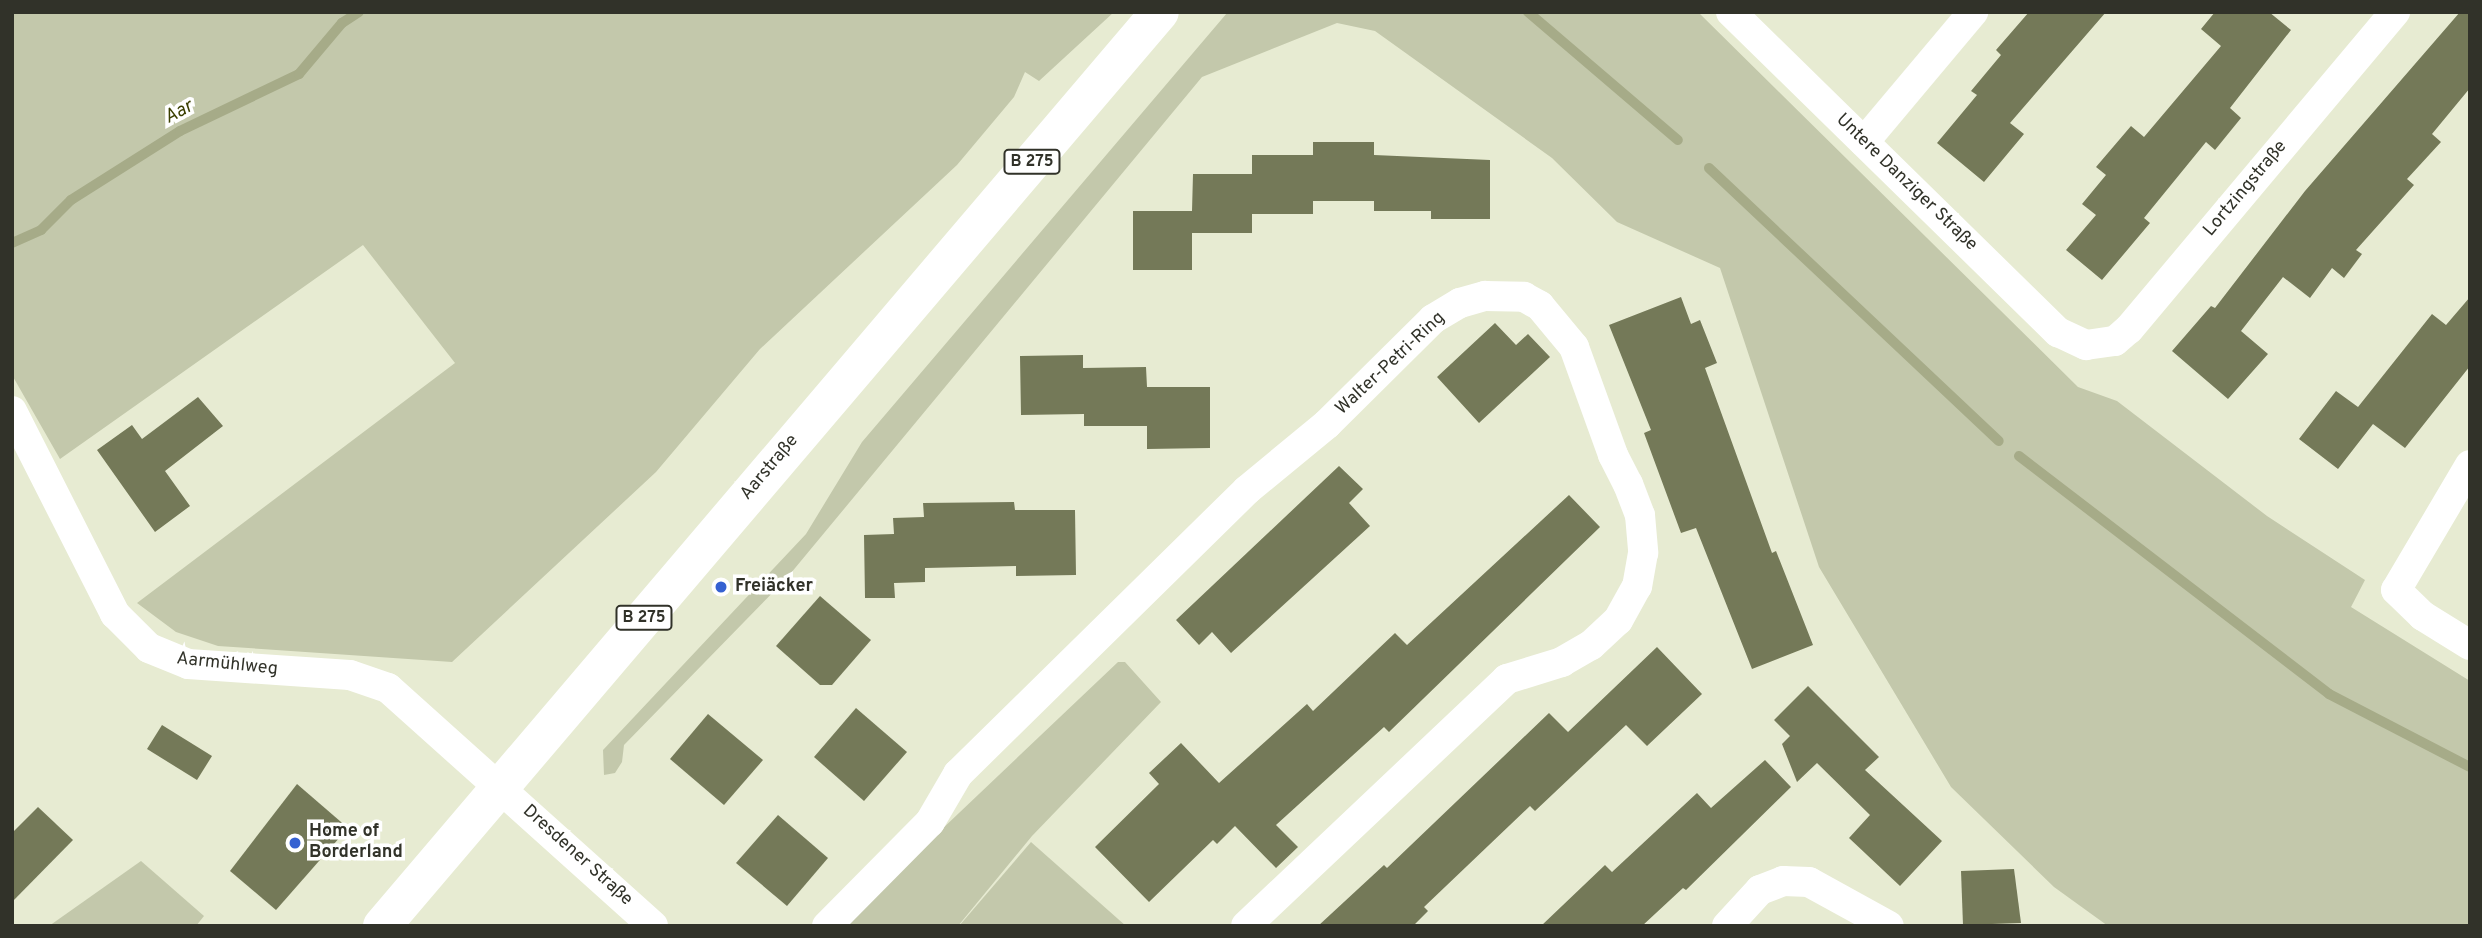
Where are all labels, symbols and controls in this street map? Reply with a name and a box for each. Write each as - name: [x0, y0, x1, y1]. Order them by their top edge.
- water label: Aar: [161, 96, 197, 130]
- street label: Untere Danziger Straße: [1831, 110, 1981, 256]
- street label: Lortzingstraße: [2200, 137, 2292, 241]
- road number: B 275: [1002, 150, 1062, 174]
- street label: Walter-Petri-Ring: [1332, 308, 1450, 420]
- street label: Aarstraße: [736, 431, 804, 505]
- place label: Freiäcker: [735, 576, 813, 598]
- marker: Freiäcker: [713, 579, 729, 595]
- road number: B 275: [614, 606, 674, 631]
- street label: Aarmühlweg: [175, 649, 279, 681]
- street label: Dresdener Straße: [518, 801, 636, 911]
- place label: Home of Borderland: [309, 822, 403, 864]
- marker: Home of Borderland: [287, 835, 303, 851]

